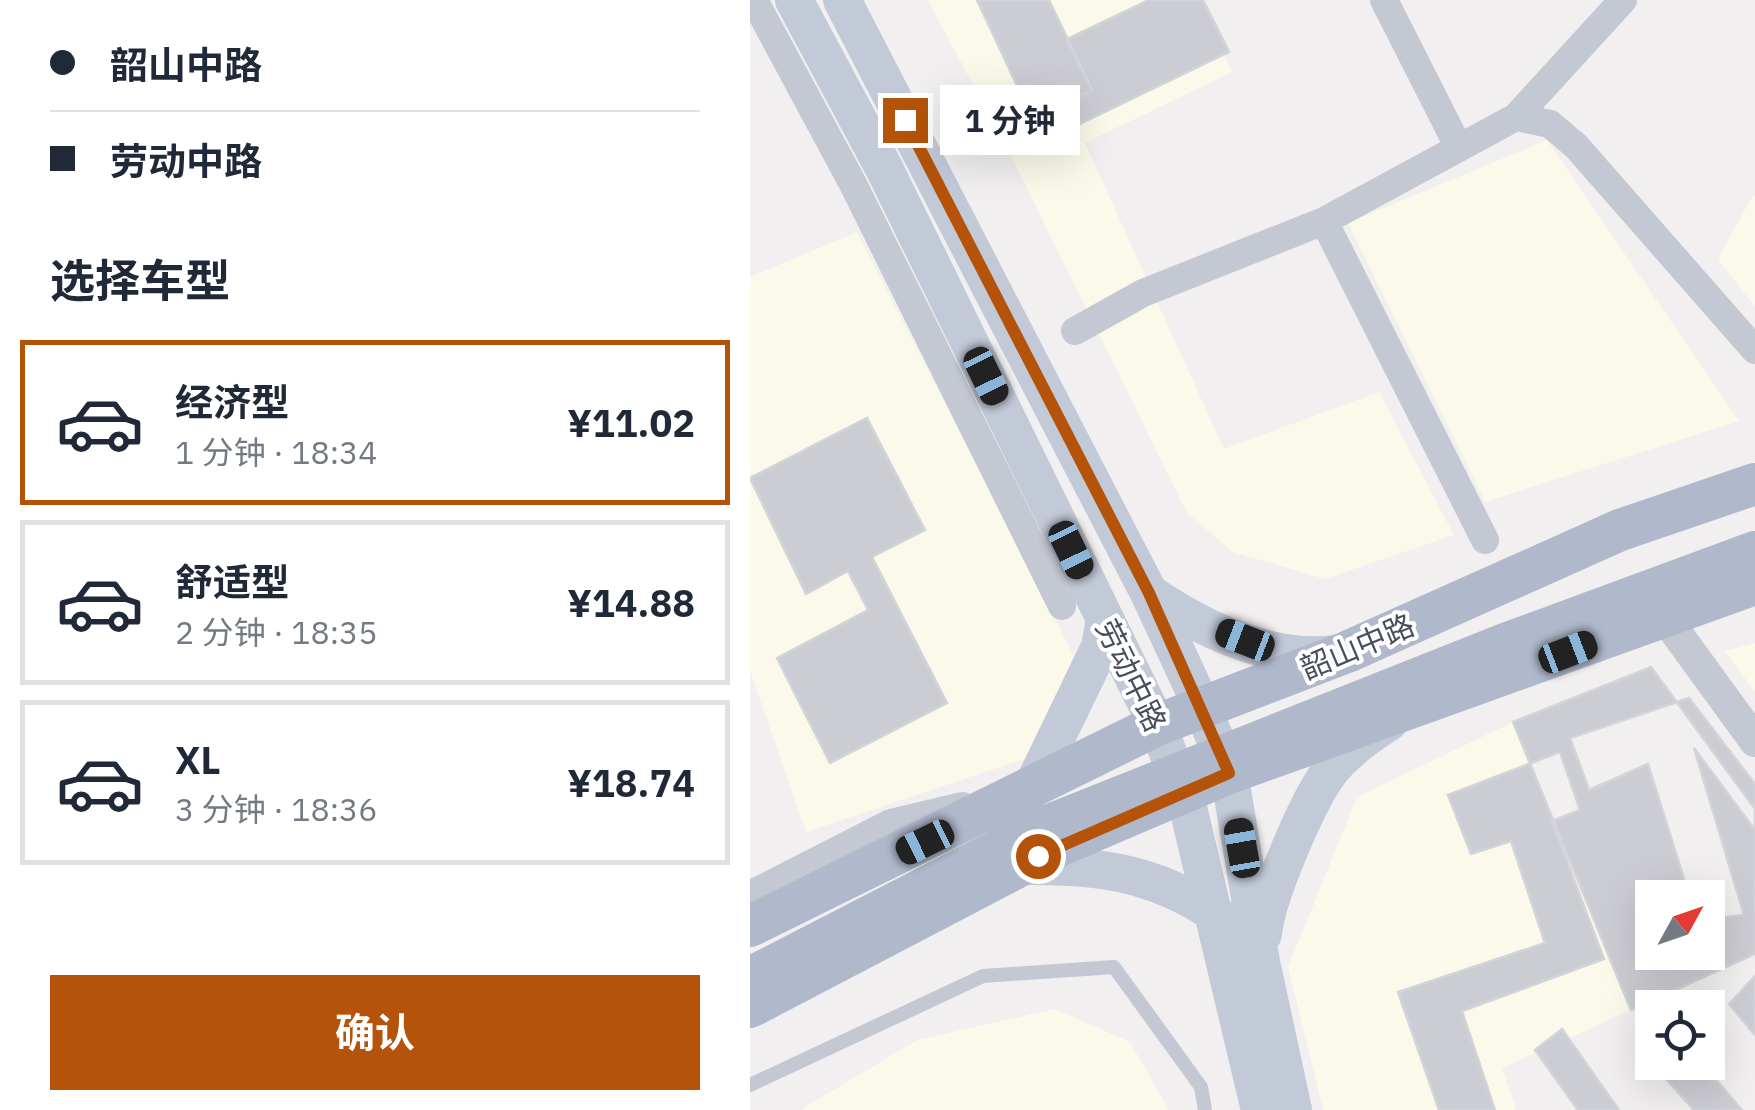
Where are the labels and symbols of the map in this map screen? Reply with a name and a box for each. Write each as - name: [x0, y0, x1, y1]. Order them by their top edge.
- callout: 1 分钟: [940, 85, 1080, 155]
- route end: [883, 98, 928, 143]
- car: [959, 342, 1013, 410]
- car: [1044, 516, 1098, 584]
- street label: 韶山中路: [1294, 605, 1420, 687]
- street label: 劳动中路: [1088, 613, 1176, 737]
- car: [1212, 615, 1278, 665]
- car: [1535, 627, 1601, 677]
- car: [891, 815, 959, 869]
- car: [1222, 816, 1262, 880]
- route start: [1016, 834, 1061, 879]
- north arrow: [1635, 880, 1725, 970]

